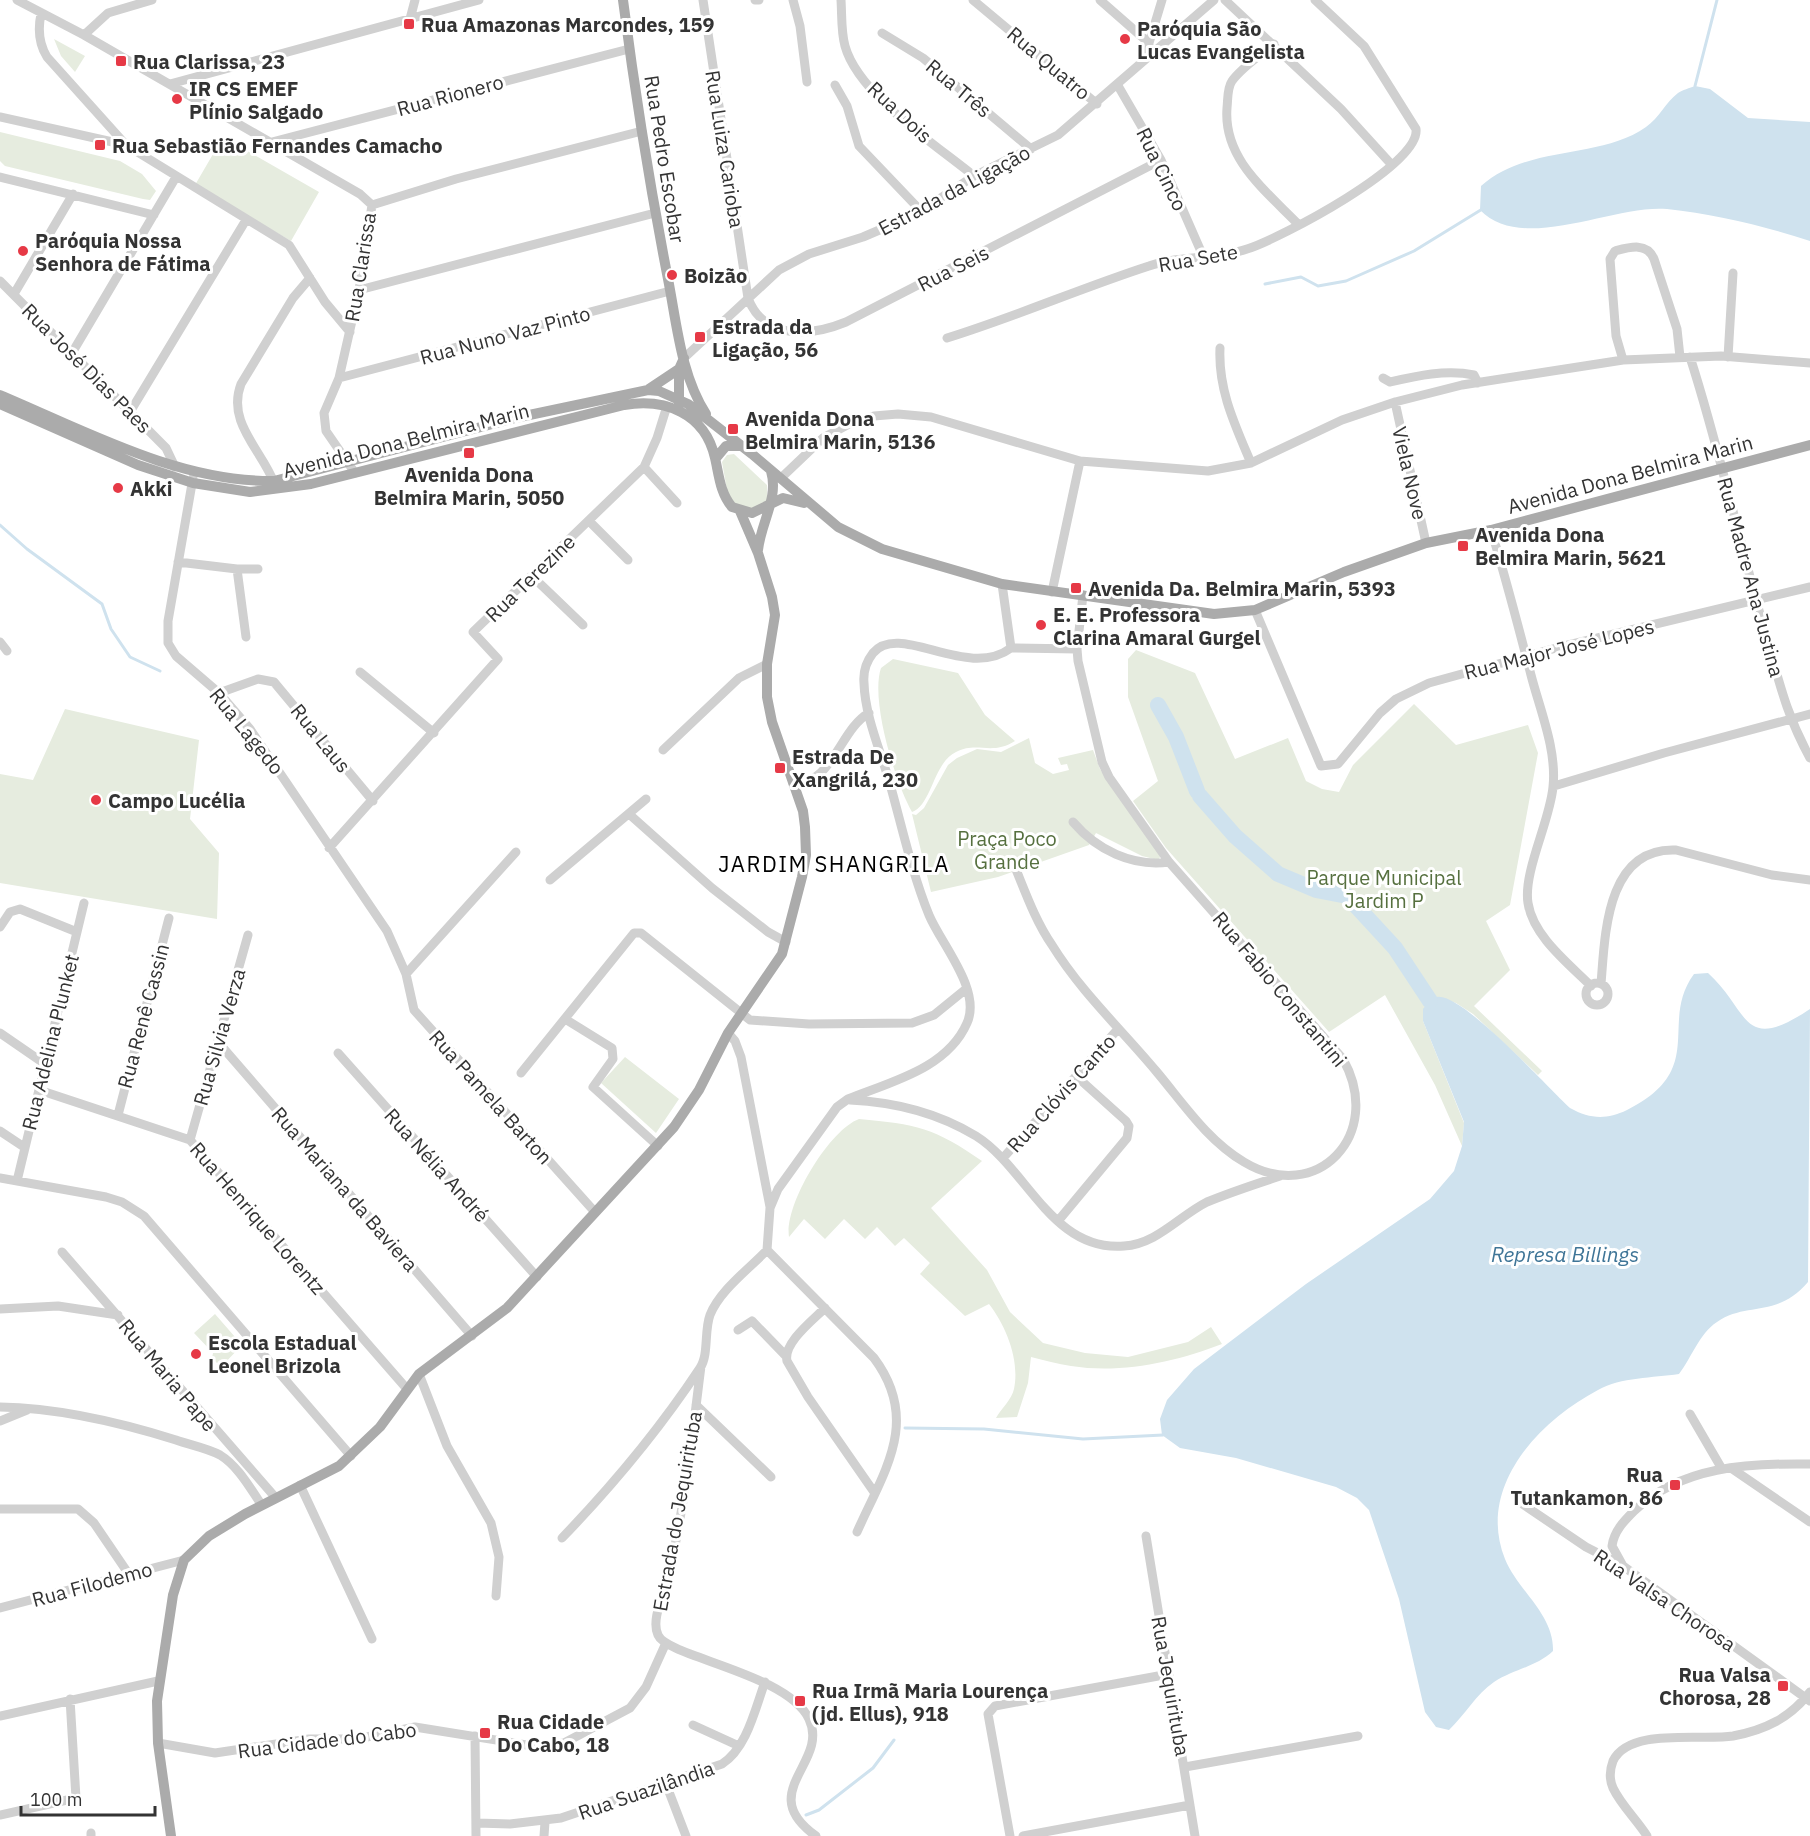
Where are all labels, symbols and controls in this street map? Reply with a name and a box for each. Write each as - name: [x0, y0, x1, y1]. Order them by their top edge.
- place label: Rua Amazonas Marcondes, 159: [421, 11, 714, 38]
- place label: Paróquia São Lucas Evangelista: [1137, 15, 1305, 65]
- marker: Rua Amazonas Marcondes, 159: [402, 17, 416, 31]
- street label: Rua Quatro: [1002, 20, 1096, 106]
- marker: Paróquia São Lucas Evangelista: [1118, 32, 1132, 46]
- place label: Rua Clarissa, 23: [133, 48, 285, 75]
- street label: Rua Três: [920, 53, 998, 123]
- marker: Rua Clarissa, 23: [114, 54, 128, 68]
- street label: Rua Rionero: [394, 68, 506, 122]
- street label: Rua Luiza Carioba: [699, 68, 751, 230]
- street label: Rua Pedro Escobar: [638, 73, 692, 245]
- place label: IR CS EMEF Plínio Salgado: [189, 75, 323, 125]
- street label: Rua Dois: [862, 75, 938, 149]
- marker: IR CS EMEF Plínio Salgado: [170, 92, 184, 106]
- street label: Rua Cinco: [1130, 123, 1194, 215]
- place label: Rua Sebastião Fernandes Camacho: [112, 132, 442, 159]
- marker: Rua Sebastião Fernandes Camacho: [93, 138, 107, 152]
- street label: Estrada da Ligação: [873, 139, 1035, 241]
- street label: Rua Clarissa: [338, 210, 382, 324]
- place label: Paróquia Nossa Senhora de Fátima: [35, 227, 211, 277]
- street label: Rua Sete: [1156, 238, 1240, 278]
- street label: Rua Seis: [913, 239, 993, 297]
- marker: Paróquia Nossa Senhora de Fátima: [16, 244, 30, 258]
- place label: Boizão: [684, 262, 747, 289]
- marker: Boizão: [665, 268, 679, 282]
- street label: Rua José Dias Paes: [16, 297, 158, 439]
- street label: Rua Nuno Vaz Pinto: [417, 299, 593, 371]
- place label: Estrada da Ligação, 56: [712, 313, 818, 363]
- marker: Estrada da Ligação, 56: [693, 330, 707, 344]
- street label: Avenida Dona Belmira Marin: [280, 396, 532, 484]
- place label: Avenida Dona Belmira Marin, 5136: [745, 405, 936, 455]
- marker: Avenida Dona Belmira Marin, 5136: [726, 422, 740, 436]
- street label: Viela Nove: [1386, 424, 1434, 522]
- street label: Avenida Dona Belmira Marin: [1504, 428, 1756, 520]
- marker: Avenida Dona Belmira Marin, 5050: [462, 446, 476, 460]
- place label: Avenida Dona Belmira Marin, 5050: [374, 461, 564, 511]
- street label: Rua Madre Ana Justina: [1711, 474, 1791, 680]
- place label: Akki: [130, 475, 173, 502]
- marker: Akki: [111, 481, 125, 495]
- place label: Avenida Dona Belmira Marin, 5621: [1475, 521, 1666, 571]
- street label: Rua Terezine: [479, 528, 581, 628]
- marker: Avenida Dona Belmira Marin, 5621: [1456, 539, 1470, 553]
- place label: Avenida Da. Belmira Marin, 5393: [1088, 575, 1396, 602]
- marker: Avenida Da. Belmira Marin, 5393: [1069, 581, 1083, 595]
- place label: E. E. Professora Clarina Amaral Gurgel: [1053, 601, 1261, 651]
- street label: Rua Major José Lopes: [1461, 612, 1657, 686]
- marker: E. E. Professora Clarina Amaral Gurgel: [1034, 618, 1048, 632]
- street label: Rua Lagedo: [204, 682, 290, 780]
- street label: Rua Laus: [285, 698, 357, 778]
- place label: Estrada De Xangrilá, 230: [792, 743, 918, 793]
- marker: Estrada De Xangrilá, 230: [773, 761, 787, 775]
- place label: Campo Lucélia: [108, 787, 246, 814]
- marker: Campo Lucélia: [89, 793, 103, 807]
- park label: Praça Poco Grande: [957, 825, 1057, 875]
- district label: JARDIM SHANGRILA: [718, 849, 950, 878]
- park label: Parque Municipal Jardim P: [1306, 864, 1462, 914]
- street label: Rua Fabio Constantini: [1207, 906, 1353, 1072]
- street label: Rua Renê Cassin: [111, 941, 175, 1091]
- street label: Rua Adelina Plunket: [15, 951, 85, 1133]
- street label: Rua Silvia Verza: [187, 965, 252, 1109]
- street label: Rua Pamela Barton: [423, 1024, 559, 1170]
- street label: Rua Clóvis Canto: [1001, 1028, 1121, 1158]
- street label: Rua Mariana da Baviera: [266, 1101, 424, 1278]
- street label: Rua Nélia André: [379, 1102, 495, 1228]
- street label: Rua Henrique Lorentz: [184, 1136, 332, 1300]
- water label: Represa Billings: [1491, 1240, 1639, 1268]
- street label: Rua Maria Pape: [113, 1313, 223, 1437]
- place label: Escola Estadual Leonel Brizola: [208, 1329, 357, 1379]
- marker: Escola Estadual Leonel Brizola: [189, 1347, 203, 1361]
- street label: Estrada do Jequirituba: [646, 1408, 708, 1613]
- place label: Rua Tutankamon, 86: [1510, 1461, 1663, 1511]
- marker: Rua Tutankamon, 86: [1668, 1478, 1682, 1492]
- street label: Rua Valsa Chorosa: [1589, 1542, 1742, 1658]
- street label: Rua Filodemo: [29, 1555, 155, 1613]
- street label: Rua Jequirituba: [1145, 1614, 1197, 1758]
- place label: Rua Valsa Chorosa, 28: [1659, 1661, 1771, 1711]
- place label: Rua Irmã Maria Lourença (jd. Ellus), 918: [812, 1677, 1048, 1727]
- marker: Rua Valsa Chorosa, 28: [1776, 1679, 1790, 1693]
- marker: Rua Irmã Maria Lourença (jd. Ellus), 918: [793, 1694, 807, 1708]
- place label: Rua Cidade Do Cabo, 18: [497, 1708, 609, 1758]
- street label: Rua Cidade do Cabo: [236, 1716, 418, 1764]
- marker: Rua Cidade Do Cabo, 18: [478, 1726, 492, 1740]
- street label: Rua Suazilândia: [574, 1754, 718, 1826]
- scale bar: [21, 1779, 154, 1817]
- text: 100 m: [30, 1788, 82, 1811]

